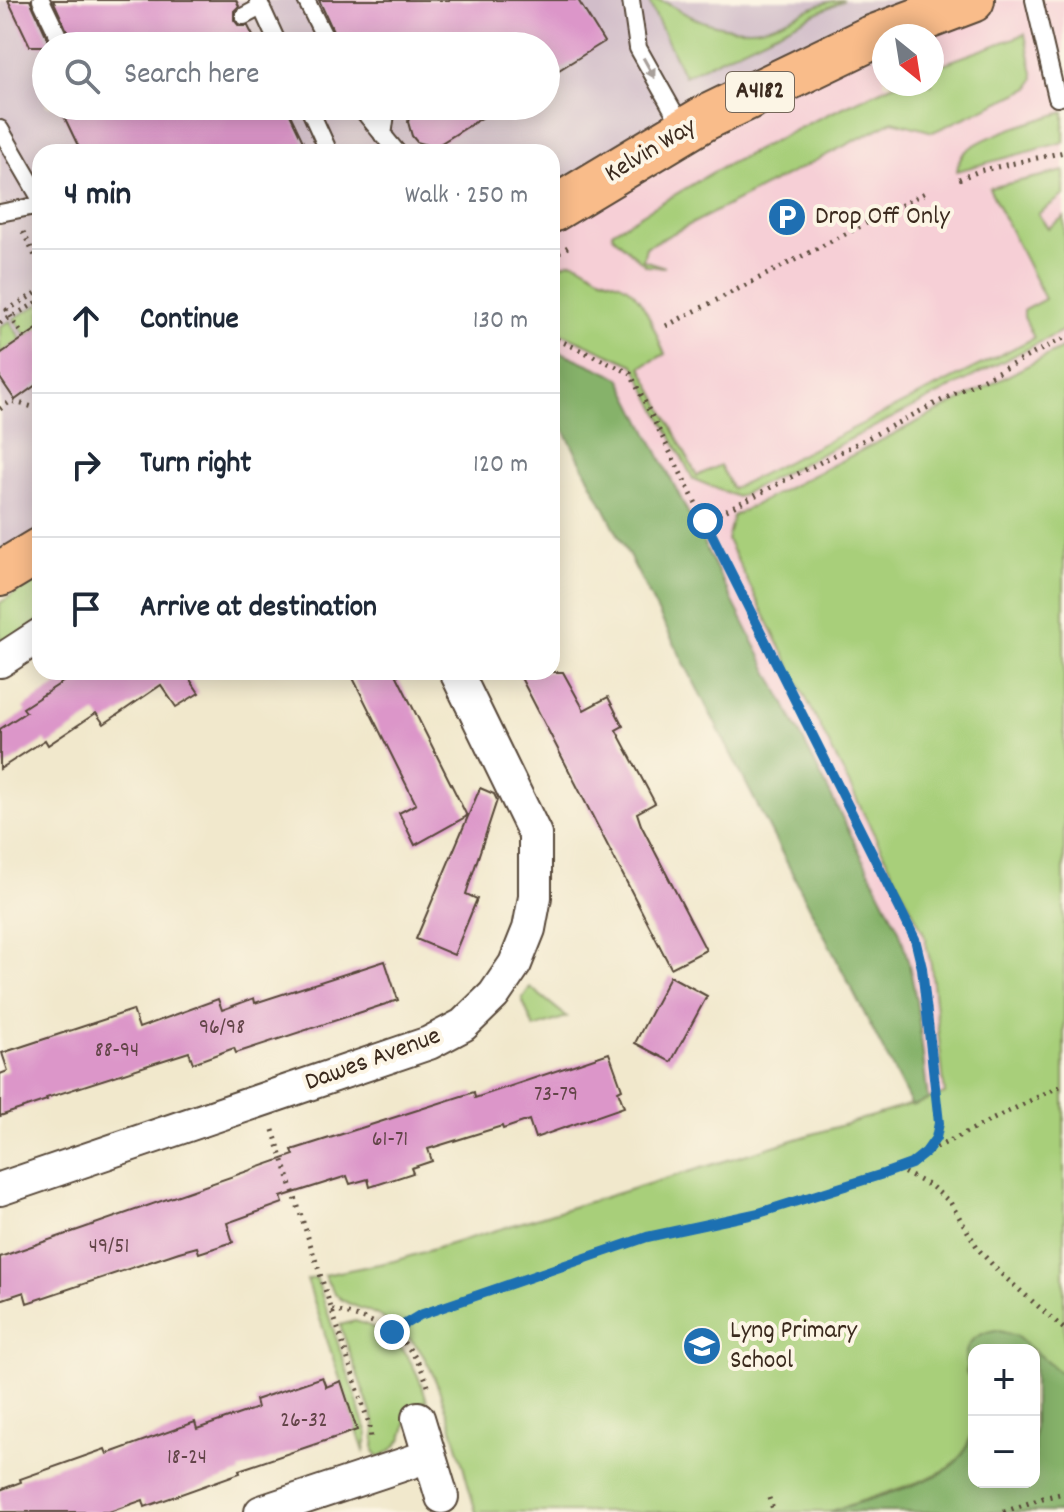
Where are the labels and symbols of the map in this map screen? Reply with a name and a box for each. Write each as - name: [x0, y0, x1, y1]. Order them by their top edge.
- north arrow: [872, 24, 944, 96]
- one-way arrow: [642, 57, 656, 79]
- road number: A4182: [726, 72, 794, 112]
- street label: Kelvin Way: [598, 109, 704, 193]
- parking icon: Drop Off Only: [766, 196, 808, 238]
- place label: Drop Off Only: [815, 199, 950, 236]
- route start: [687, 503, 723, 539]
- house number: 96/98: [199, 1013, 245, 1044]
- street label: Dawes Avenue: [300, 1018, 446, 1102]
- house number: 88-94: [95, 1036, 139, 1067]
- house number: 73-79: [534, 1080, 578, 1111]
- house number: 61-71: [372, 1125, 408, 1156]
- house number: 49/51: [89, 1232, 129, 1263]
- place label: Lyng Primary School: [730, 1313, 857, 1380]
- route end: [374, 1314, 410, 1350]
- school or university icon: Lyng Primary School: [681, 1325, 723, 1367]
- house number: 26-32: [280, 1406, 328, 1437]
- house number: 18-24: [167, 1443, 207, 1474]

